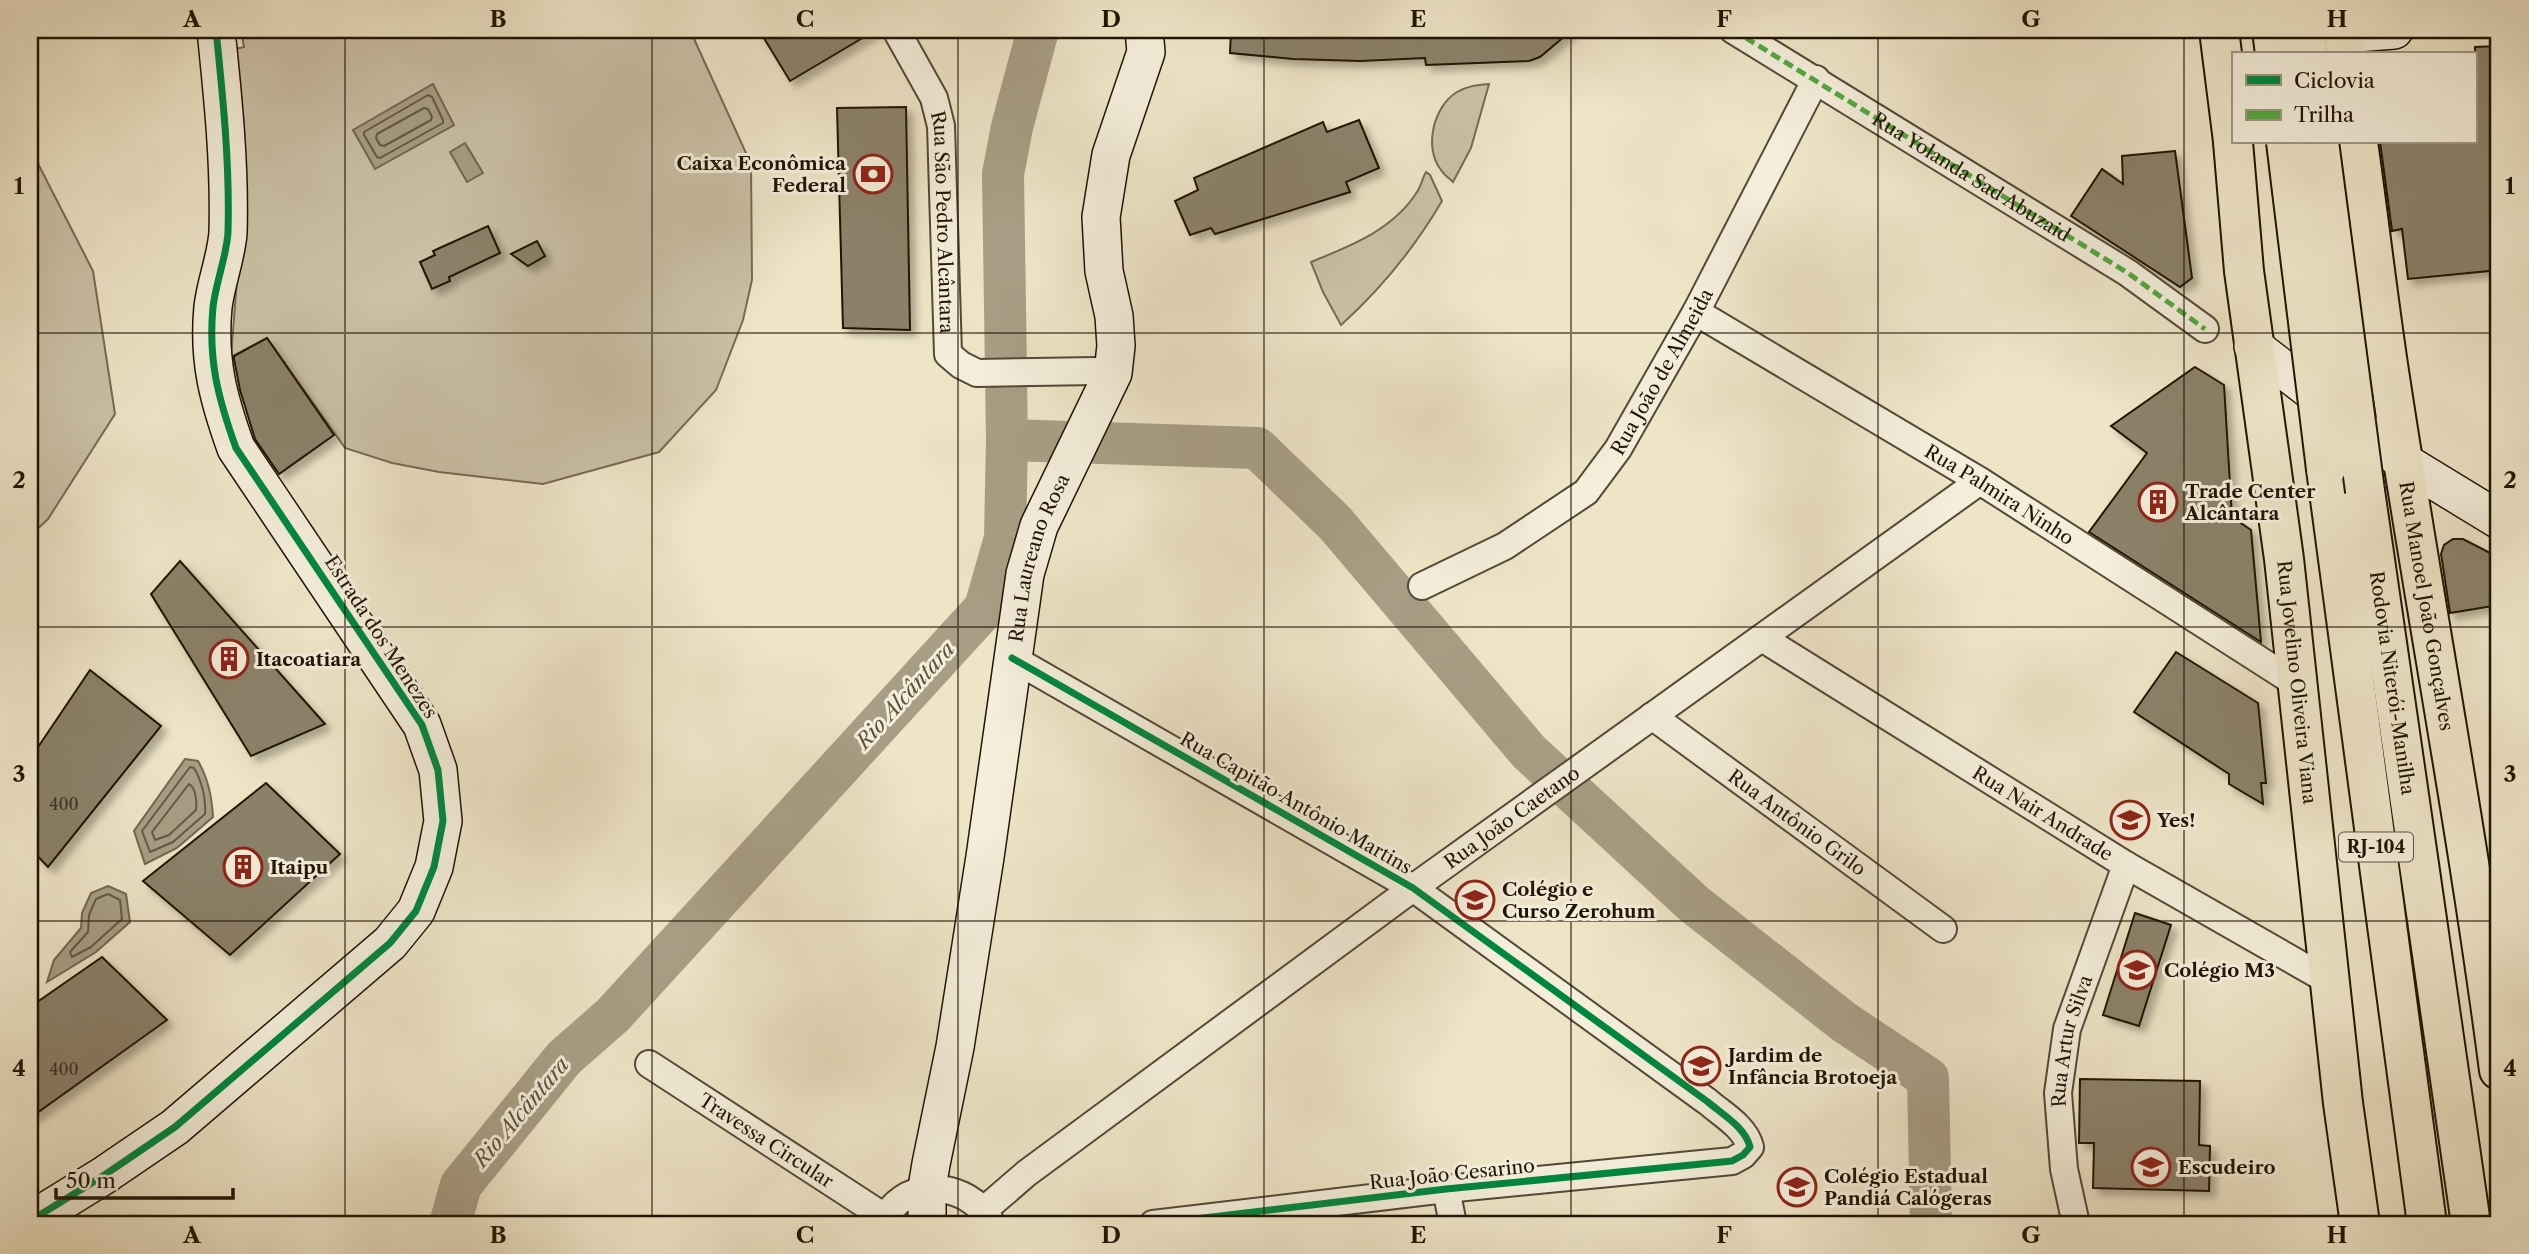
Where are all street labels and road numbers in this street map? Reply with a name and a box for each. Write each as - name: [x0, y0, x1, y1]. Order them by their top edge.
- street label: Rua Yolanda Sad Abuzaid: [1868, 107, 2075, 247]
- street label: Rua São Pedro Alcântara: [926, 108, 959, 334]
- street label: Rua João de Almeida: [1606, 285, 1718, 459]
- street label: Rua Palmira Ninho: [1921, 439, 2078, 550]
- street label: Rua Laureano Rosa: [1004, 470, 1074, 644]
- street label: Rua Manoel João Gonçalves: [2395, 479, 2459, 732]
- street label: Estrada dos Menezes: [320, 551, 442, 723]
- street label: Rua Jovelino Oliveira Viana: [2273, 559, 2322, 805]
- street label: Rodovia Niterói-Manilha: [2365, 570, 2420, 796]
- street label: Rua Capitão Antônio Martins: [1176, 727, 1416, 879]
- street label: Rua João Caetano: [1440, 761, 1584, 873]
- street label: Rua Nair Andrade: [1968, 761, 2117, 866]
- street label: Rua Antônio Grilo: [1724, 764, 1871, 880]
- road number: RJ-104: [2339, 832, 2413, 862]
- street label: Rua Artur Silva: [2046, 972, 2097, 1108]
- street label: Travessa Circular: [695, 1088, 838, 1192]
- street label: Rua João Cesarino: [1368, 1154, 1536, 1194]

